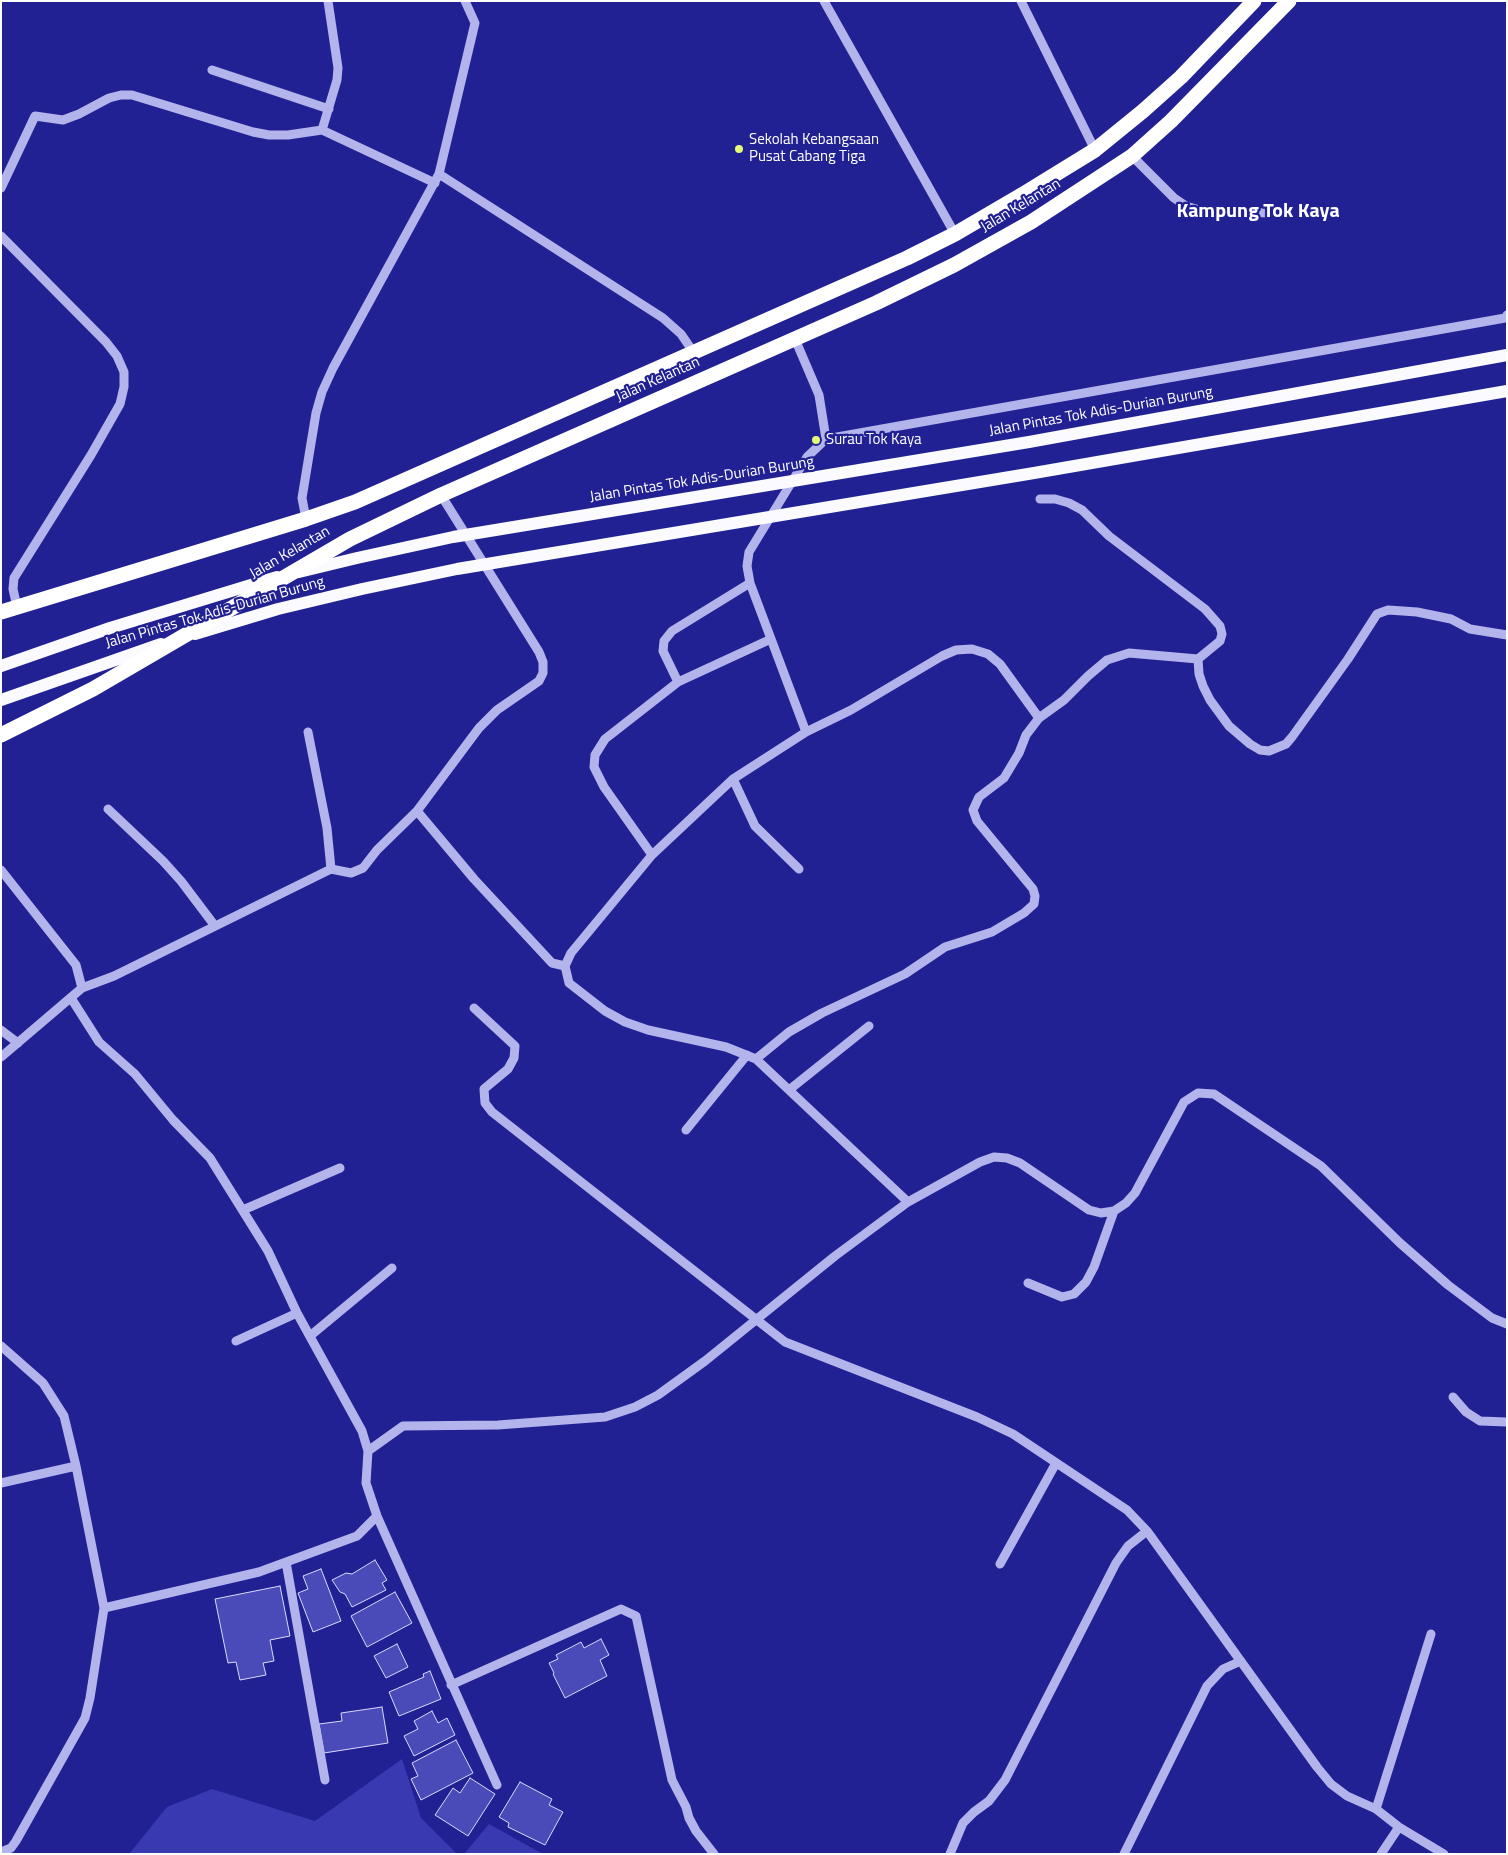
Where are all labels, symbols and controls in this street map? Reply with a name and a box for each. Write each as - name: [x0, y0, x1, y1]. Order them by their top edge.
- place label: Sekolah Kebangsaan Pusat Cabang Tiga: [749, 131, 879, 166]
- marker: Sekolah Kebangsaan Pusat Cabang Tiga: [733, 143, 745, 155]
- street label: Jalan Kelantan: [978, 175, 1064, 237]
- district label: Kampung Tok Kaya: [1176, 200, 1340, 224]
- street label: Jalan Kelantan: [613, 353, 703, 407]
- street label: Jalan Pintas Tok Adis-Durian Burung: [988, 383, 1214, 441]
- place label: Surau Tok Kaya: [826, 431, 922, 449]
- marker: Surau Tok Kaya: [810, 434, 822, 446]
- street label: Jalan Pintas Tok Adis-Durian Burung: [589, 453, 815, 507]
- street label: Jalan Kelantan: [247, 523, 333, 583]
- street label: Jalan Pintas Tok Adis-Durian Burung: [103, 573, 327, 653]

